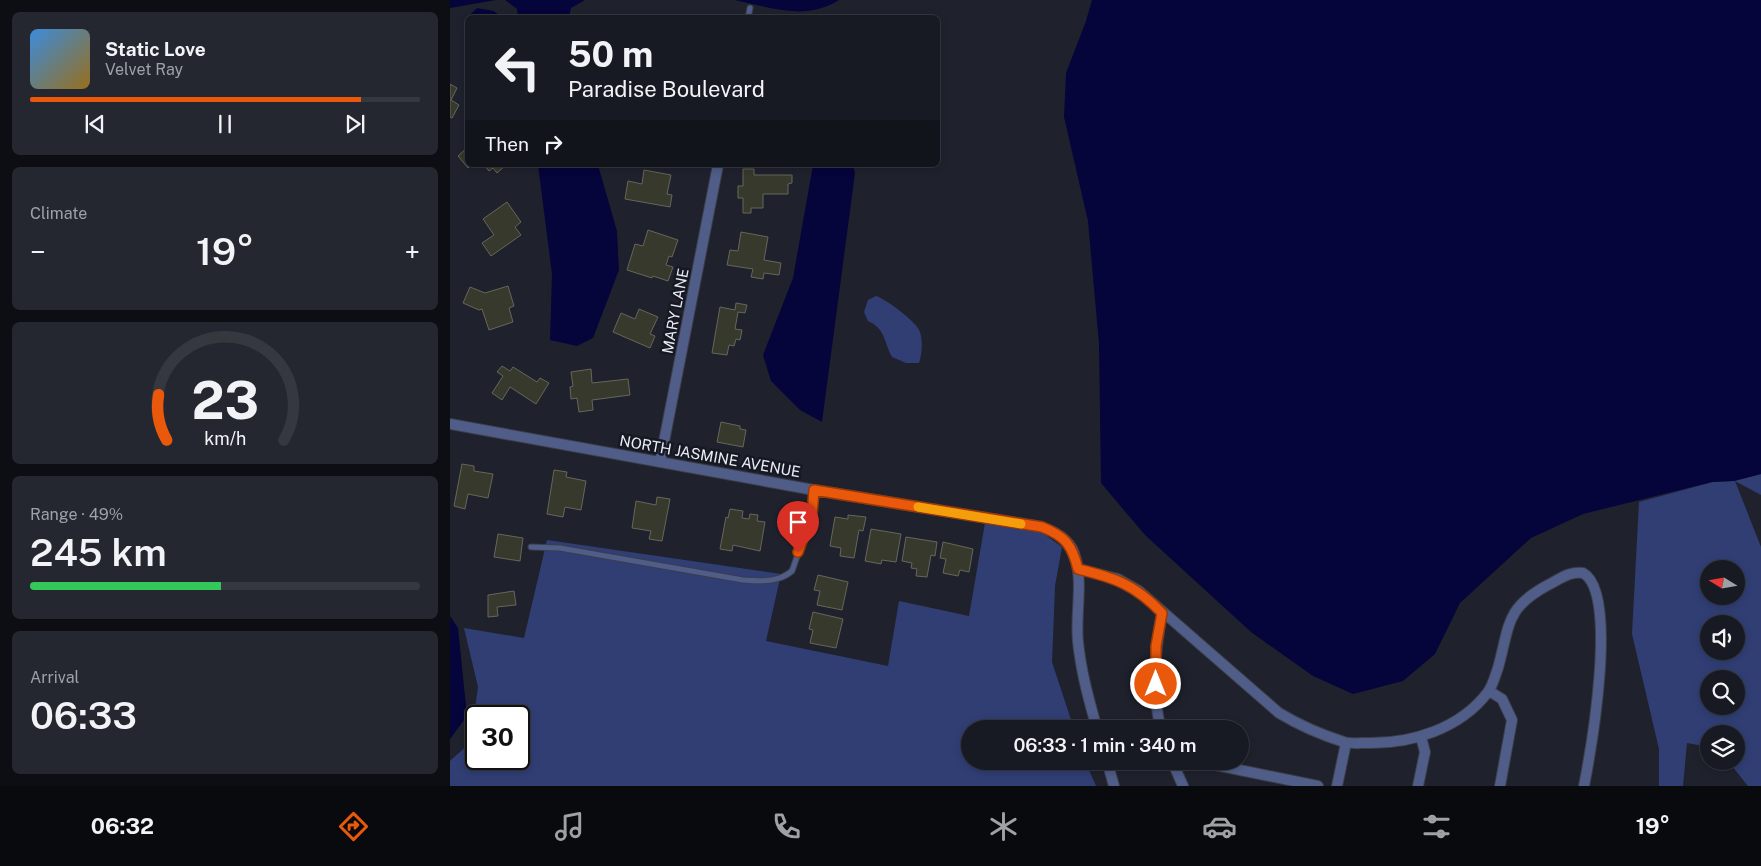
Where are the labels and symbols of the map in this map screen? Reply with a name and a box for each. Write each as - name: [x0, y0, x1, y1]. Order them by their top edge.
- street label: MARY LANE: [658, 267, 692, 355]
- street label: NORTH JASMINE AVENUE: [618, 432, 802, 480]
- pin: [777, 501, 819, 552]
- north arrow: [1700, 560, 1745, 605]
- position arrow: [1129, 657, 1181, 709]
- speed limit sign: 30: [465, 705, 530, 770]

